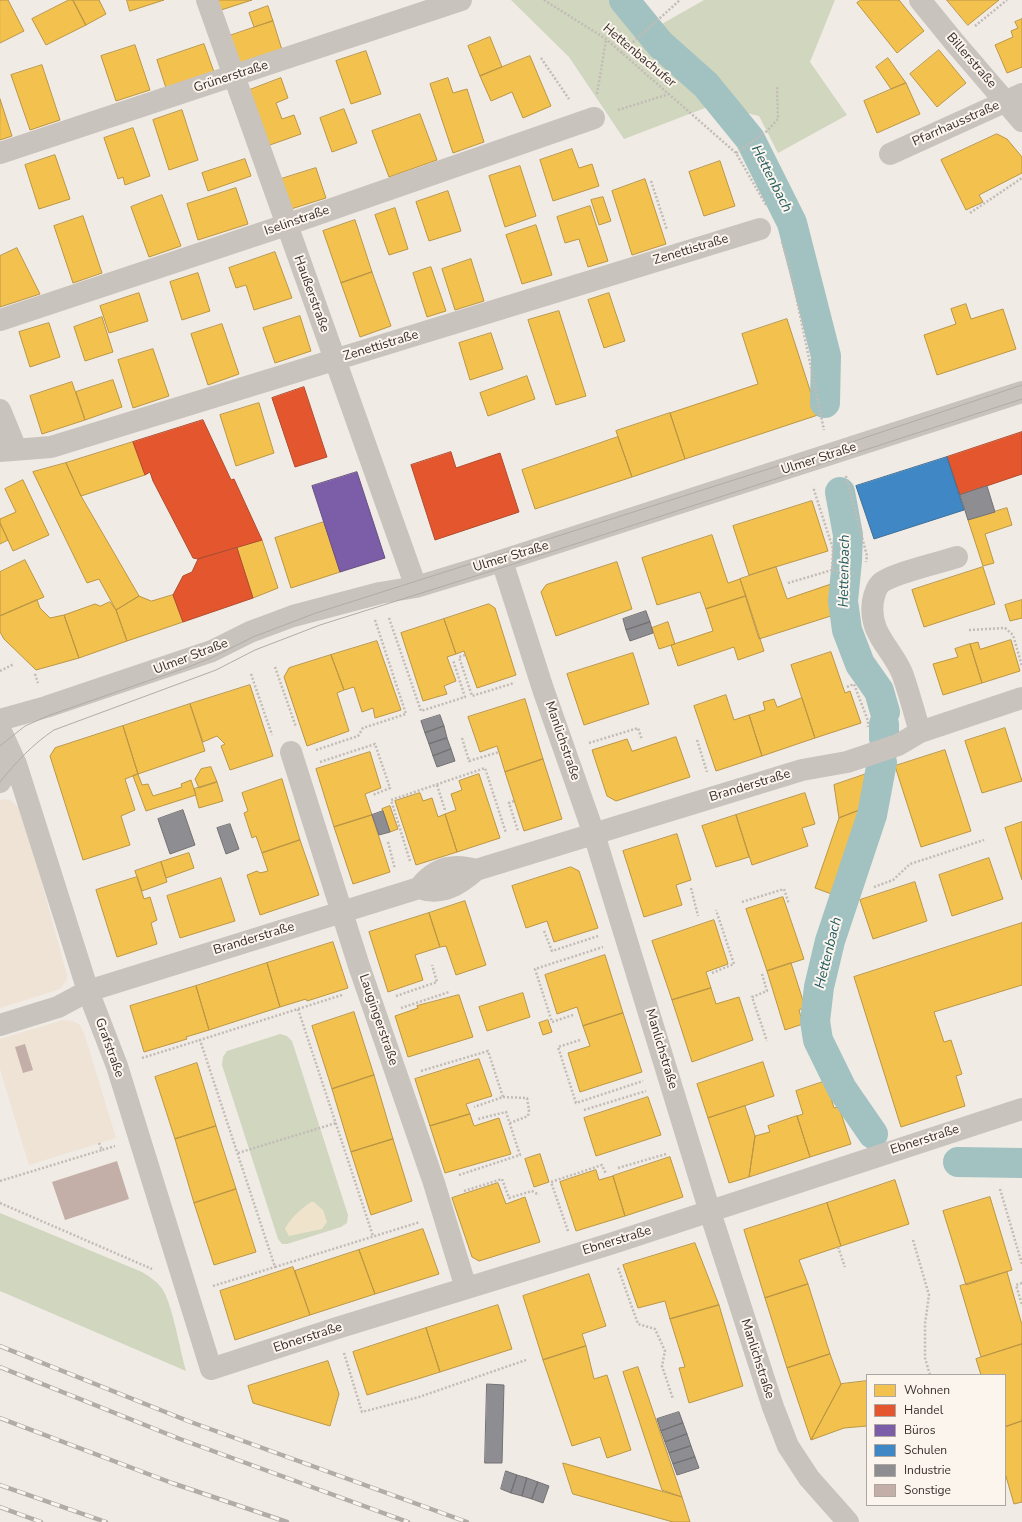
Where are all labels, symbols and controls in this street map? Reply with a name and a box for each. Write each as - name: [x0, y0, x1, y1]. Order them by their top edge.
- street label: Hettenbachufer: [599, 21, 679, 91]
- street label: Billerstraße: [943, 30, 999, 92]
- street label: Grünerstraße: [192, 58, 270, 96]
- street label: Pfarrhausstraße: [910, 98, 1002, 150]
- water label: Hettenbach: [747, 143, 795, 215]
- street label: Iselinstraße: [262, 203, 332, 239]
- street label: Zenettistraße: [652, 231, 730, 269]
- street label: Haußerstraße: [290, 253, 332, 335]
- street label: Zenettistraße: [342, 327, 420, 365]
- street label: Ulmer Straße: [779, 439, 859, 479]
- water label: Hettenbach: [836, 534, 854, 608]
- street label: Ulmer Straße: [471, 538, 551, 576]
- street label: Ulmer Straße: [152, 636, 230, 678]
- street label: Manlichstraße: [541, 699, 583, 783]
- street label: Branderstraße: [708, 766, 792, 806]
- water label: Hettenbach: [812, 916, 846, 990]
- street label: Branderstraße: [212, 919, 296, 959]
- street label: Laugingerstraße: [355, 972, 401, 1068]
- street label: Manlichstraße: [641, 1007, 681, 1091]
- street label: Grafstraße: [91, 1016, 127, 1080]
- street label: Ebnerstraße: [889, 1122, 961, 1158]
- street label: Ebnerstraße: [581, 1223, 653, 1259]
- street label: Manlichstraße: [737, 1317, 777, 1401]
- street label: Ebnerstraße: [272, 1320, 344, 1356]
- legend: [866, 1374, 1006, 1506]
- text: Wohnen: [904, 1382, 950, 1398]
- text: Handel: [904, 1402, 943, 1418]
- text: Büros: [904, 1422, 936, 1438]
- text: Schulen: [904, 1442, 947, 1458]
- text: Industrie: [904, 1462, 951, 1478]
- text: Sonstige: [904, 1482, 951, 1498]

